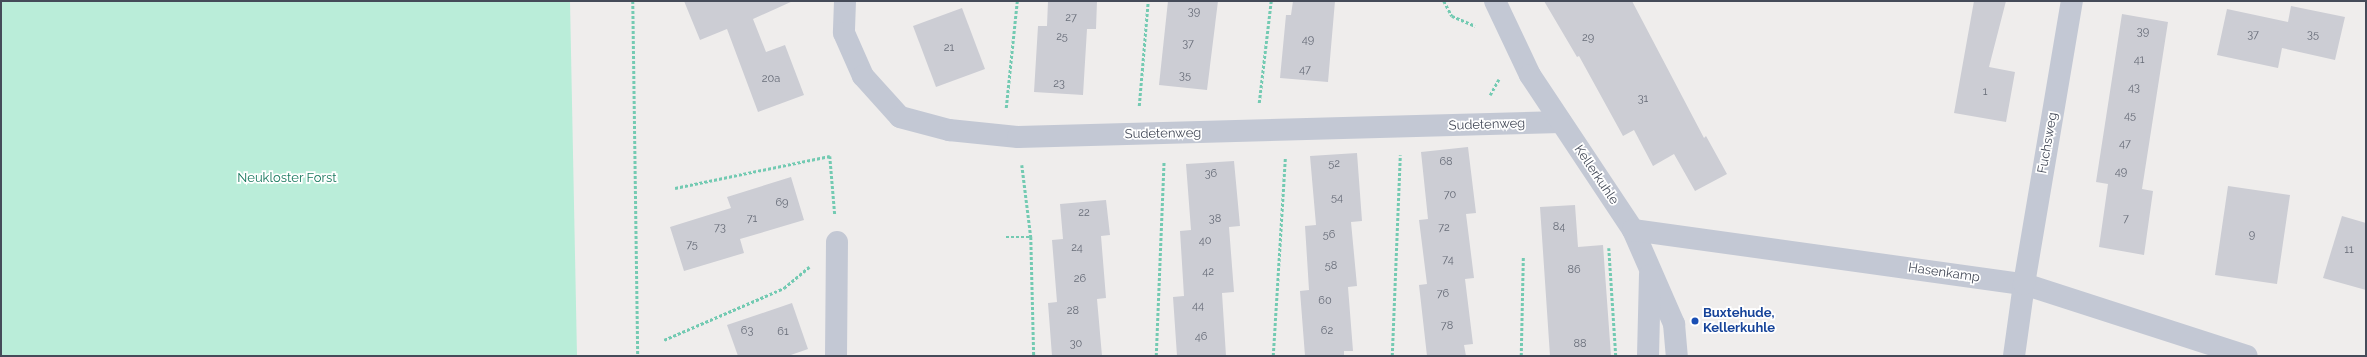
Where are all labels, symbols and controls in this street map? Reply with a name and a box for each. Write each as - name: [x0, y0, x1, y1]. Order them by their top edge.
- house number: 39: [1188, 5, 1200, 19]
- house number: 27: [1065, 11, 1077, 25]
- house number: 39: [2137, 25, 2149, 39]
- house number: 37: [2247, 28, 2259, 42]
- house number: 35: [2307, 28, 2319, 42]
- house number: 25: [1056, 30, 1068, 44]
- house number: 29: [1582, 31, 1594, 45]
- house number: 49: [1302, 33, 1314, 47]
- house number: 37: [1182, 37, 1194, 51]
- house number: 21: [944, 41, 954, 55]
- house number: 41: [2134, 53, 2144, 67]
- house number: 47: [1299, 63, 1311, 77]
- house number: 35: [1179, 69, 1191, 83]
- house number: 20a: [762, 72, 780, 86]
- house number: 23: [1053, 77, 1065, 91]
- house number: 43: [2128, 81, 2140, 95]
- house number: 1: [1983, 85, 1987, 99]
- house number: 31: [1638, 92, 1648, 106]
- house number: 45: [2124, 109, 2136, 123]
- street label: Fuchsweg: [2035, 111, 2061, 175]
- street label: Sudetenweg: [1448, 116, 1526, 134]
- street label: Sudetenweg: [1125, 126, 1201, 142]
- house number: 47: [2119, 137, 2131, 151]
- street label: Kellerkuhle: [1570, 142, 1622, 208]
- house number: 68: [1439, 155, 1453, 169]
- house number: 52: [1328, 157, 1340, 171]
- house number: 49: [2115, 165, 2127, 179]
- house number: 36: [1205, 167, 1217, 181]
- park label: Neukloster Forst: [237, 170, 337, 186]
- house number: 70: [1444, 188, 1456, 202]
- house number: 54: [1331, 191, 1343, 205]
- house number: 69: [775, 196, 789, 210]
- house number: 22: [1078, 206, 1090, 220]
- house number: 71: [747, 212, 757, 226]
- house number: 38: [1209, 212, 1221, 226]
- house number: 7: [2123, 212, 2129, 226]
- house number: 84: [1553, 220, 1565, 234]
- house number: 73: [714, 221, 726, 235]
- house number: 72: [1438, 221, 1450, 235]
- house number: 56: [1323, 228, 1335, 242]
- house number: 9: [2249, 228, 2255, 242]
- house number: 40: [1199, 234, 1211, 248]
- house number: 75: [686, 238, 698, 252]
- house number: 24: [1071, 241, 1083, 255]
- house number: 11: [2344, 243, 2354, 257]
- house number: 74: [1442, 253, 1454, 267]
- house number: 58: [1325, 259, 1337, 273]
- street label: Hasenkamp: [1907, 260, 1981, 286]
- house number: 86: [1567, 263, 1581, 277]
- house number: 42: [1202, 265, 1214, 279]
- house number: 26: [1074, 272, 1086, 286]
- house number: 76: [1437, 287, 1449, 301]
- house number: 60: [1318, 294, 1332, 308]
- house number: 44: [1192, 299, 1204, 313]
- house number: 28: [1067, 304, 1079, 318]
- place label: Buxtehude, Kellerkuhle: [1703, 306, 1775, 337]
- marker: Buxtehude, Kellerkuhle: [1690, 316, 1700, 326]
- house number: 78: [1441, 319, 1453, 333]
- house number: 63: [741, 324, 753, 338]
- house number: 62: [1321, 324, 1333, 338]
- house number: 61: [777, 325, 789, 339]
- house number: 46: [1195, 330, 1207, 344]
- house number: 30: [1070, 337, 1082, 351]
- house number: 88: [1573, 337, 1587, 351]

